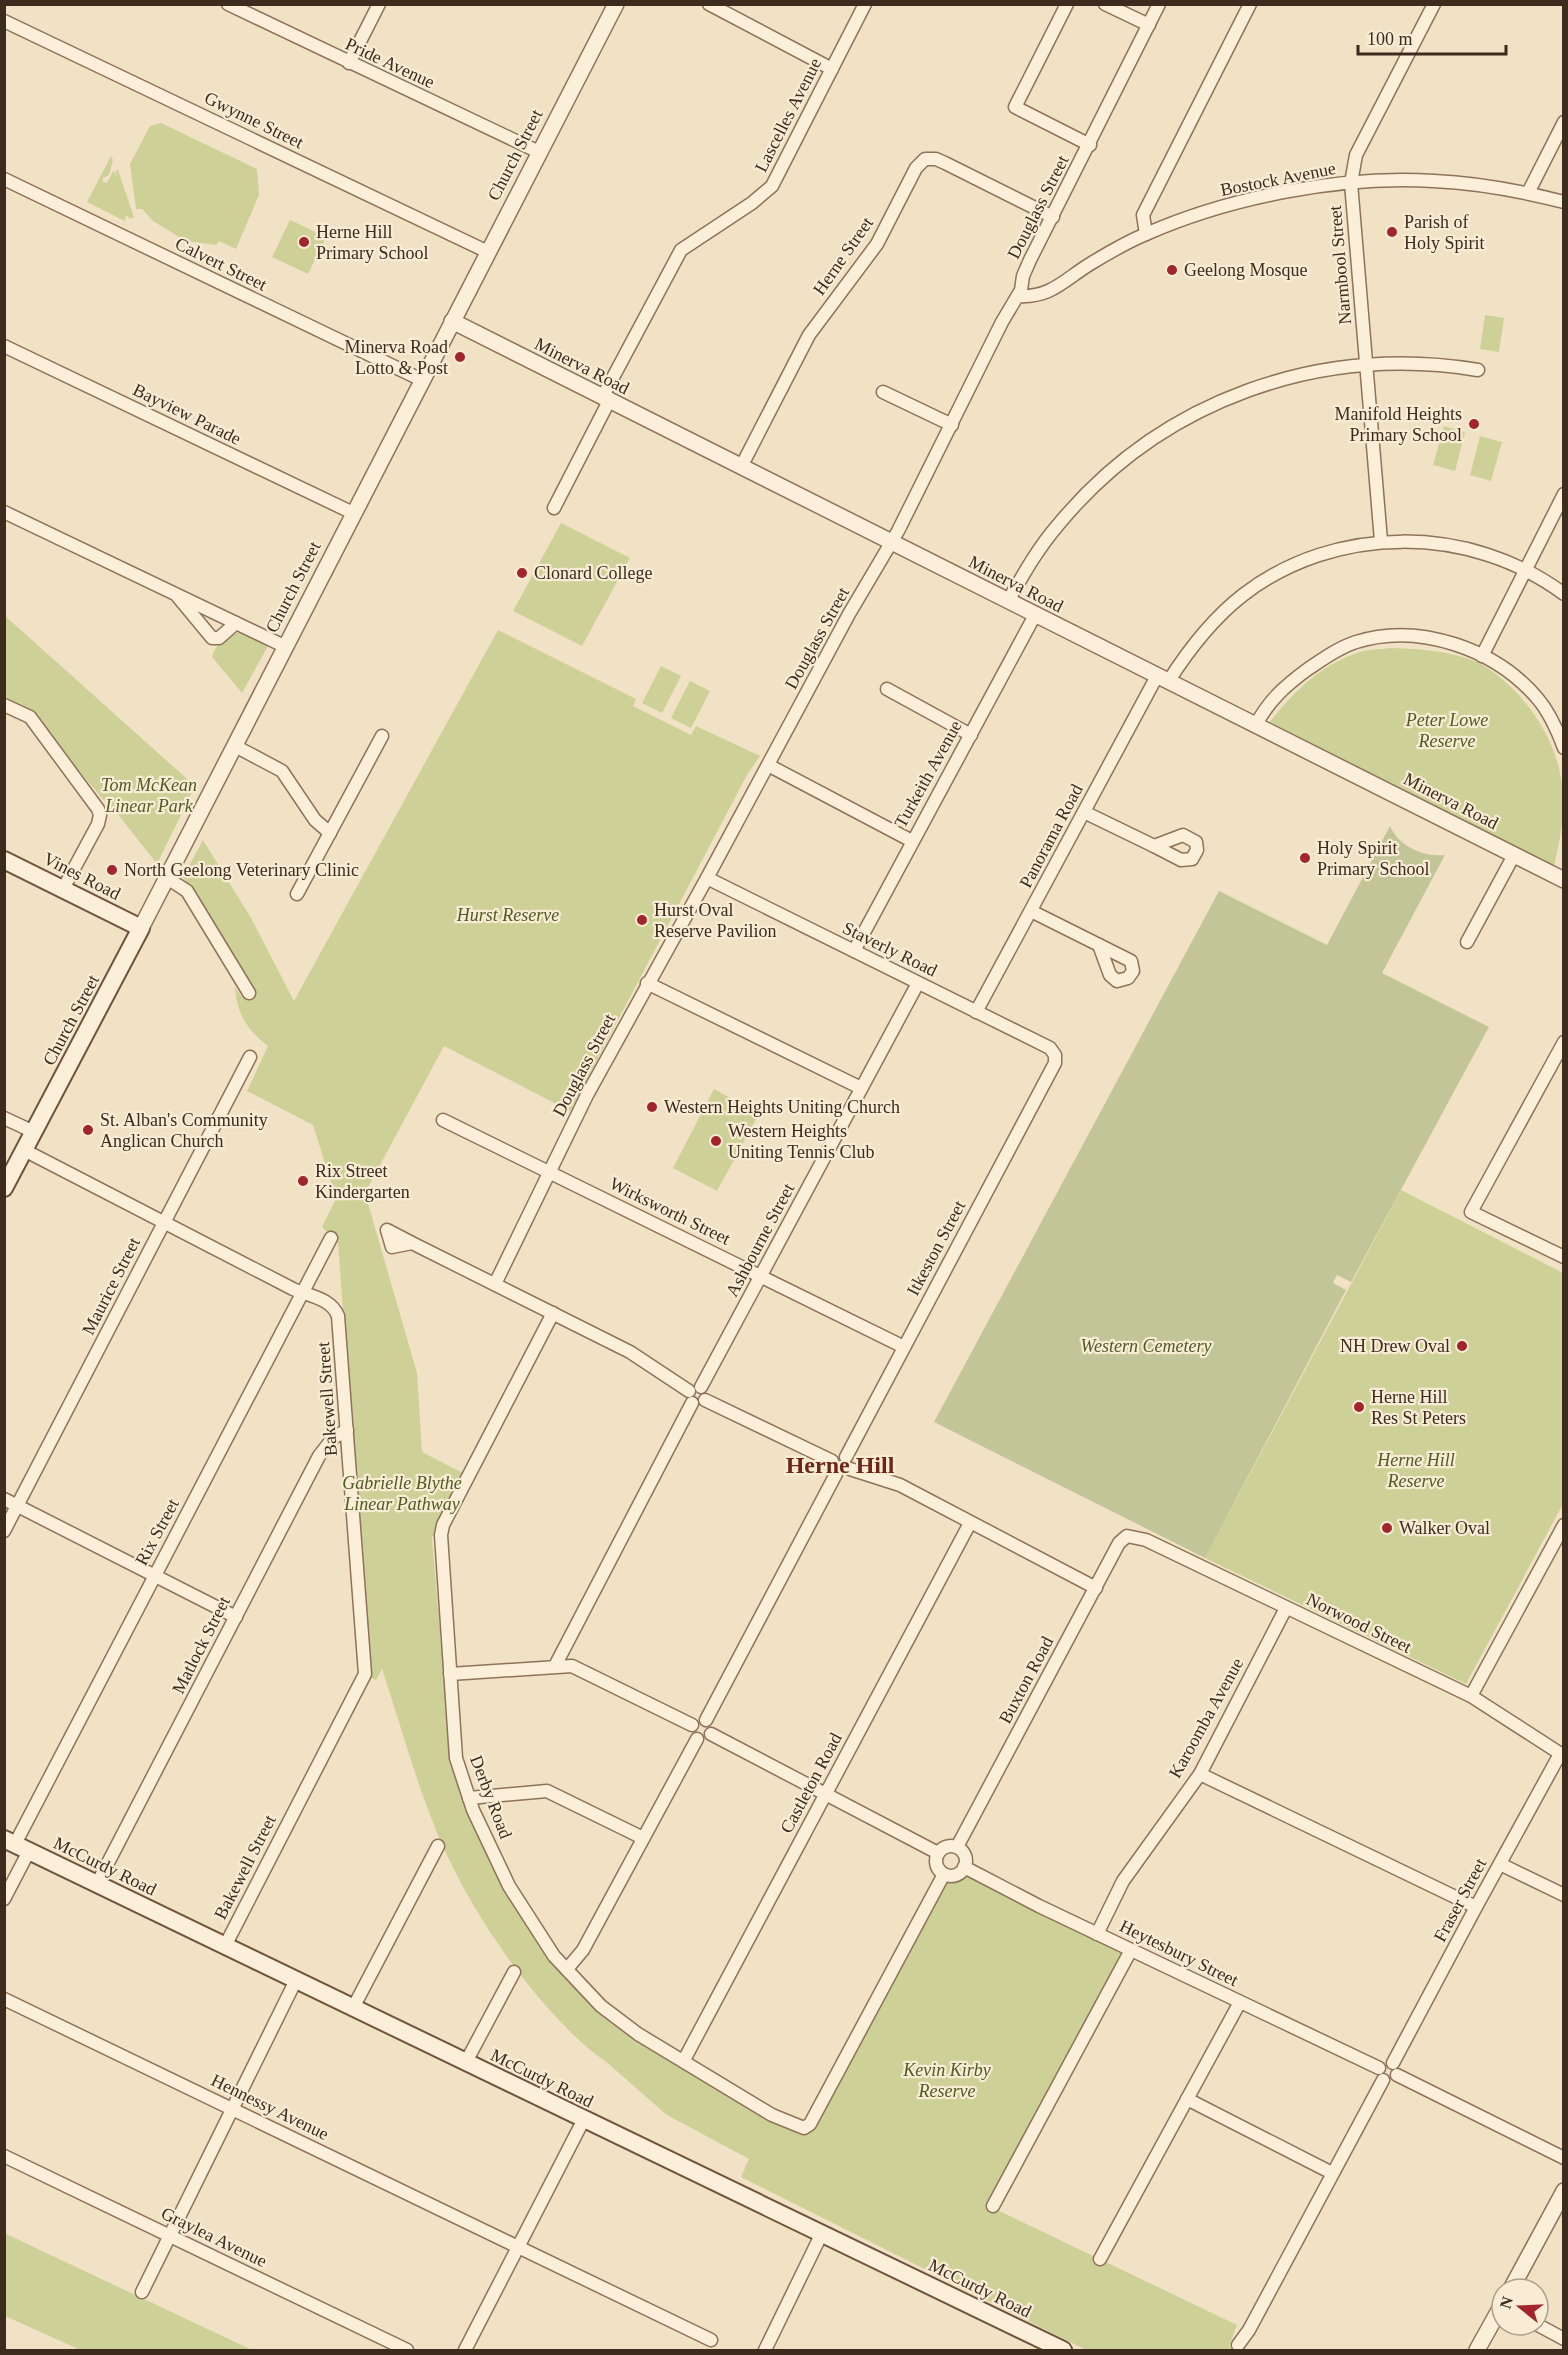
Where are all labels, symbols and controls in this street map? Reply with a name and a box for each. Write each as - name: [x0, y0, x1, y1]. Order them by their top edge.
- scale bar: [1358, 18, 1506, 56]
- text: 100 m: [1367, 29, 1413, 49]
- street label: Pride Avenue: [342, 34, 438, 92]
- street label: Lascelles Avenue: [751, 55, 825, 175]
- street label: Gwynne Street: [201, 87, 307, 153]
- street label: Church Street: [484, 106, 546, 204]
- street label: Douglass Street: [1003, 152, 1073, 262]
- street label: Bostock Avenue: [1219, 158, 1337, 200]
- street label: Narmbool Street: [1325, 205, 1355, 325]
- place label: Parish of Holy Spirit: [1404, 212, 1485, 253]
- street label: Herne Street: [809, 213, 877, 299]
- place label: Herne Hill Primary School: [316, 222, 429, 263]
- marker: Parish of Holy Spirit: [1385, 225, 1399, 239]
- street label: Calvert Street: [172, 233, 270, 295]
- marker: Herne Hill Primary School: [297, 235, 311, 249]
- place label: Geelong Mosque: [1184, 260, 1307, 280]
- marker: Geelong Mosque: [1165, 263, 1179, 277]
- street label: Minerva Road: [531, 334, 633, 398]
- place label: Minerva Road Lotto & Post: [345, 337, 448, 378]
- marker: Minerva Road Lotto & Post: [453, 350, 467, 364]
- street label: Bayview Parade: [130, 379, 244, 449]
- place label: Manifold Heights Primary School: [1335, 404, 1462, 445]
- marker: Manifold Heights Primary School: [1467, 417, 1481, 431]
- street label: Church Street: [262, 538, 324, 636]
- street label: Minerva Road: [965, 552, 1067, 616]
- place label: Clonard College: [534, 563, 652, 583]
- marker: Clonard College: [515, 566, 529, 580]
- street label: Douglass Street: [781, 584, 853, 692]
- park label: Peter Lowe Reserve: [1405, 710, 1488, 751]
- street label: Turkeith Avenue: [890, 717, 966, 831]
- street label: Minerva Road: [1400, 769, 1502, 833]
- park label: Tom McKean Linear Park: [101, 775, 197, 816]
- street label: Panorama Road: [1015, 781, 1087, 891]
- place label: Holy Spirit Primary School: [1317, 838, 1430, 879]
- street label: Vines Road: [40, 848, 124, 904]
- marker: Holy Spirit Primary School: [1298, 851, 1312, 865]
- place label: North Geelong Veterinary Clinic: [124, 860, 359, 880]
- marker: North Geelong Veterinary Clinic: [105, 863, 119, 877]
- place label: Hurst Oval Reserve Pavilion: [654, 900, 776, 941]
- park label: Hurst Reserve: [456, 905, 559, 925]
- marker: Hurst Oval Reserve Pavilion: [635, 913, 649, 927]
- street label: Staverly Road: [840, 918, 940, 980]
- street label: Church Street: [39, 971, 103, 1069]
- street label: Douglass Street: [549, 1010, 619, 1120]
- place label: Western Heights Uniting Church: [664, 1097, 900, 1117]
- marker: Western Heights Uniting Church: [645, 1100, 659, 1114]
- place label: St. Alban's Community Anglican Church: [100, 1110, 268, 1151]
- place label: Western Heights Uniting Tennis Club: [728, 1121, 874, 1162]
- marker: St. Alban's Community Anglican Church: [81, 1123, 95, 1137]
- marker: Western Heights Uniting Tennis Club: [709, 1134, 723, 1148]
- place label: Rix Street Kindergarten: [315, 1161, 410, 1202]
- street label: Wirksworth Street: [606, 1173, 734, 1249]
- marker: Rix Street Kindergarten: [296, 1174, 310, 1188]
- street label: Ashbourne Street: [722, 1180, 798, 1300]
- street label: Itkeston Street: [903, 1197, 969, 1299]
- street label: Maurice Street: [78, 1234, 144, 1338]
- park label: Western Cemetery: [1081, 1336, 1211, 1356]
- place label: NH Drew Oval: [1340, 1336, 1450, 1356]
- marker: NH Drew Oval: [1455, 1339, 1469, 1353]
- street label: Bakewell Street: [313, 1341, 341, 1457]
- place label: Herne Hill Res St Peters: [1371, 1387, 1466, 1428]
- marker: Herne Hill Res St Peters: [1352, 1400, 1366, 1414]
- park label: Herne Hill Reserve: [1376, 1450, 1455, 1491]
- district label: Herne Hill: [786, 1452, 895, 1478]
- park label: Gabrielle Blythe Linear Pathway: [342, 1473, 462, 1514]
- street label: Rix Street: [131, 1495, 183, 1569]
- place label: Walker Oval: [1399, 1518, 1490, 1538]
- marker: Walker Oval: [1380, 1521, 1394, 1535]
- street label: Norwood Street: [1303, 1589, 1415, 1657]
- street label: Matlock Street: [168, 1593, 234, 1697]
- street label: Buxton Road: [995, 1633, 1057, 1727]
- street label: Karoomba Avenue: [1165, 1654, 1247, 1782]
- street label: Castleton Road: [776, 1730, 846, 1836]
- street label: Derby Road: [466, 1753, 516, 1841]
- street label: Bakewell Street: [210, 1811, 280, 1923]
- street label: McCurdy Road: [51, 1833, 159, 1899]
- street label: Fraser Street: [1430, 1855, 1490, 1945]
- street label: Heytesbury Street: [1116, 1916, 1242, 1990]
- street label: McCurdy Road: [488, 2045, 596, 2111]
- park label: Kevin Kirby Reserve: [902, 2060, 991, 2101]
- street label: Hennessy Avenue: [208, 2070, 332, 2144]
- street label: Graylea Avenue: [158, 2203, 270, 2271]
- street label: McCurdy Road: [926, 2255, 1034, 2321]
- north arrow: [1490, 2277, 1550, 2337]
- text: N: [1496, 2294, 1516, 2311]

